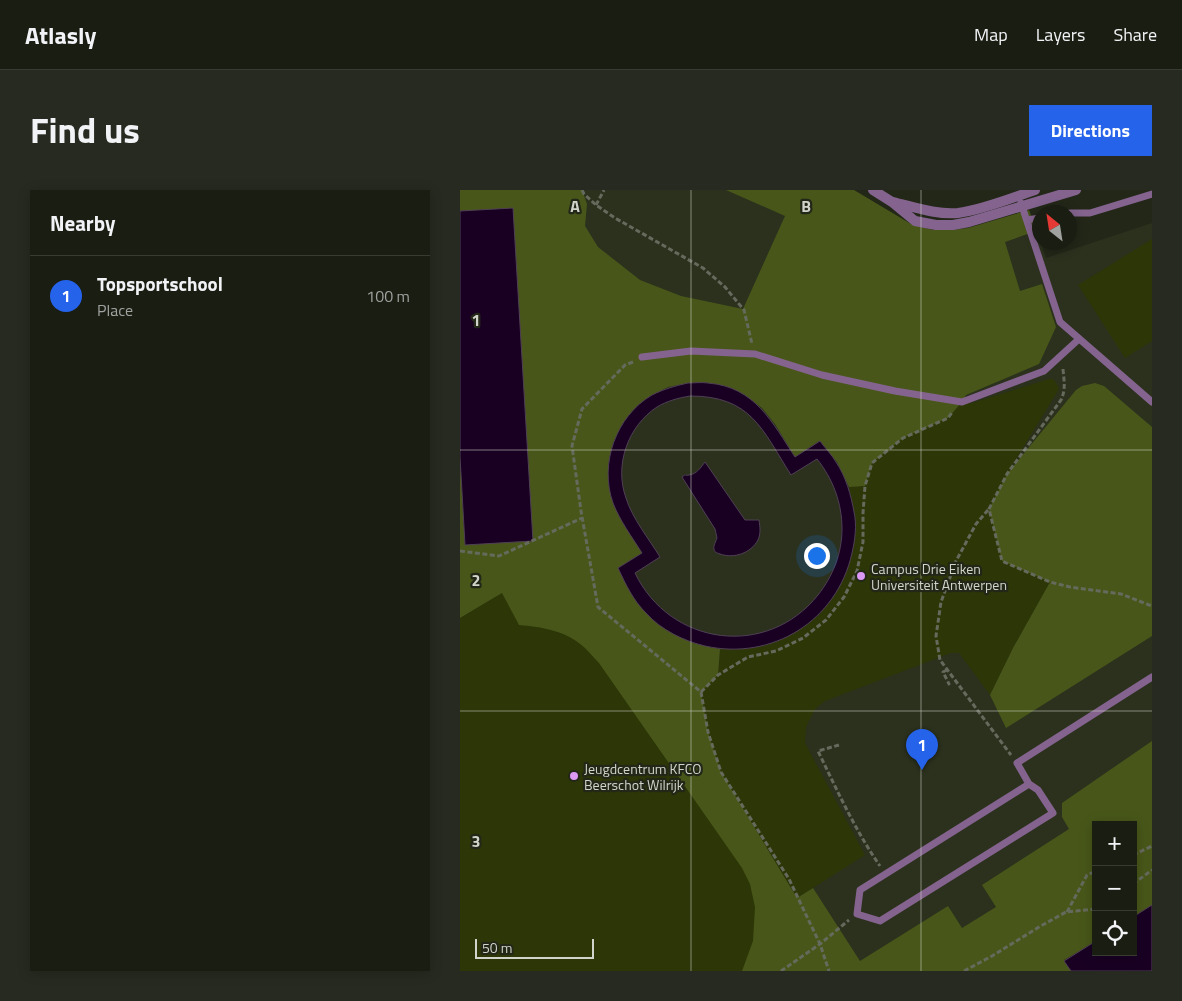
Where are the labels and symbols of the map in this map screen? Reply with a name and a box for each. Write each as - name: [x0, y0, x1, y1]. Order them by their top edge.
- text: A: [570, 194, 580, 218]
- text: B: [801, 194, 811, 218]
- north arrow: [1032, 205, 1077, 250]
- text: 1: [472, 308, 480, 332]
- your location: [804, 543, 830, 569]
- place label: Campus Drie Eiken Universiteit Antwerpen: [871, 558, 1007, 595]
- text: 2: [472, 568, 480, 592]
- marker: Campus Drie Eiken Universiteit Antwerpen: [855, 570, 867, 582]
- pin: 1: [906, 729, 938, 770]
- place label: Jeugdcentrum KFCO Beerschot Wilrijk: [584, 758, 702, 795]
- marker: Jeugdcentrum KFCO Beerschot Wilrijk: [568, 770, 580, 782]
- text: 3: [472, 829, 480, 853]
- scale bar: [475, 936, 594, 959]

